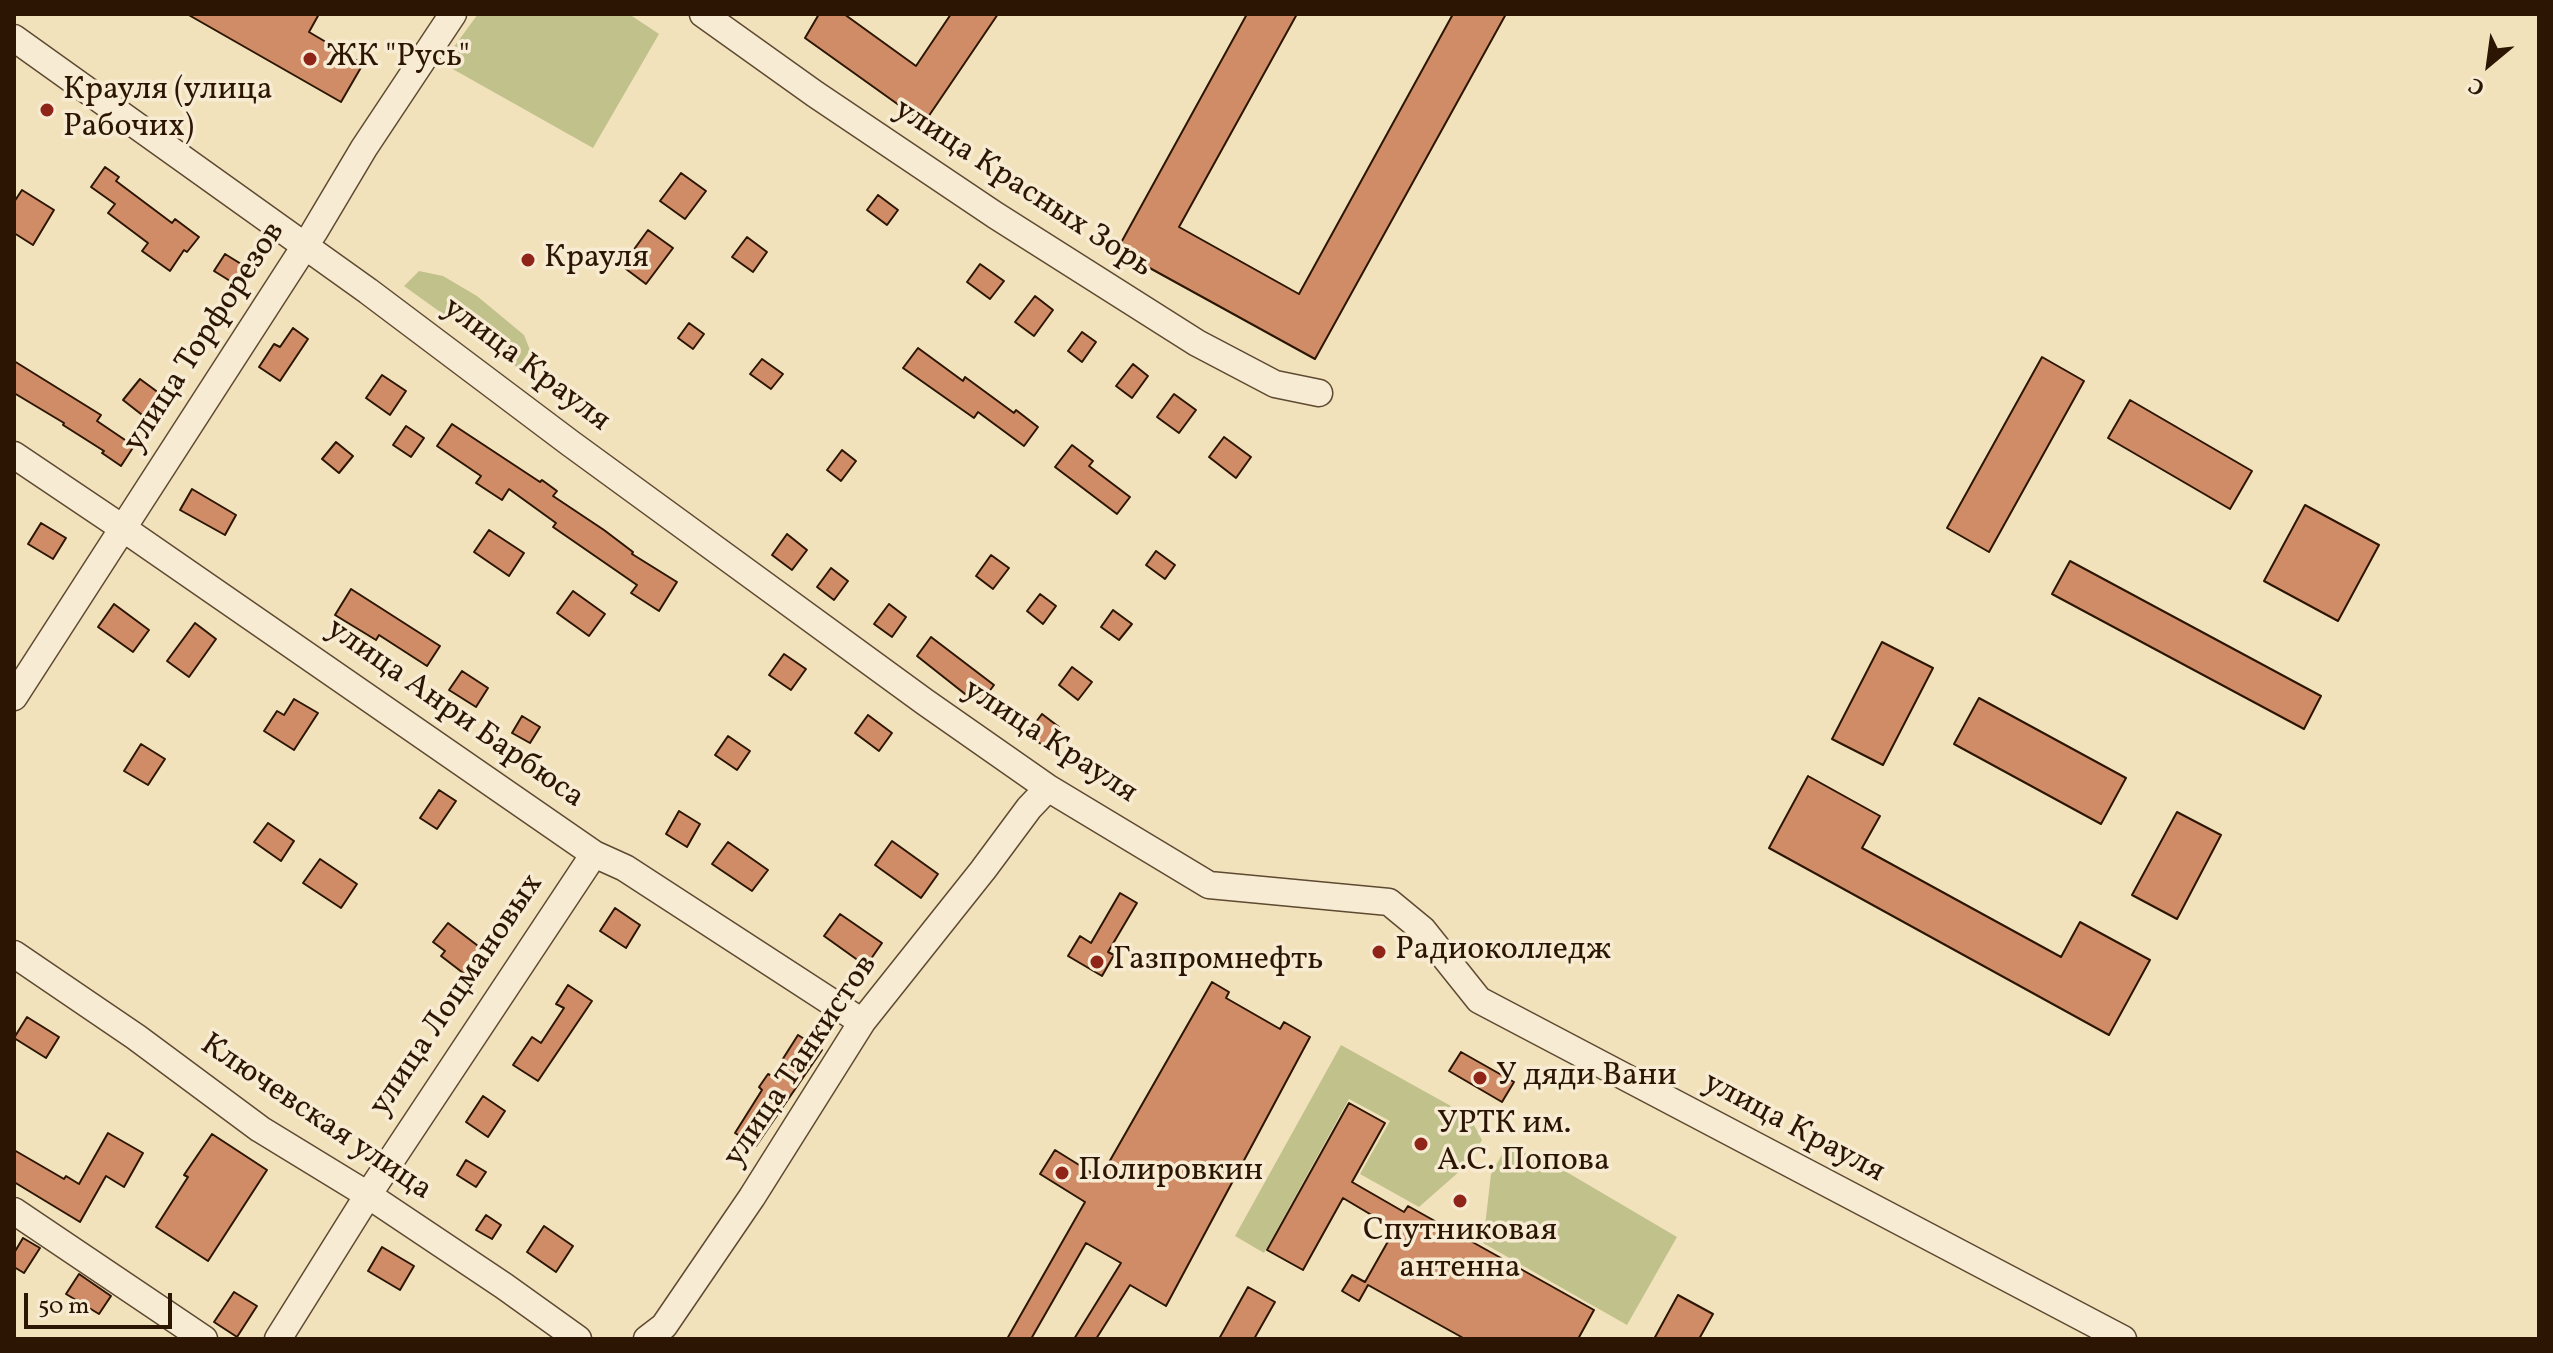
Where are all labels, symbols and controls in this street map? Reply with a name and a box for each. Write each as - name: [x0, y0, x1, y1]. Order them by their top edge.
- north arrow: [2449, 24, 2529, 104]
- place label: ЖК "Русь": [326, 40, 470, 78]
- marker: ЖК "Русь": [301, 50, 319, 68]
- text: С: [2463, 68, 2491, 102]
- place label: Крауля (улица Рабочих): [63, 73, 273, 148]
- street label: улица Красных Зорь: [885, 92, 1159, 288]
- marker: Крауля (улица Рабочих): [38, 101, 56, 119]
- street label: улица Торфорезов: [117, 215, 295, 461]
- place label: Крауля: [544, 241, 649, 279]
- marker: Крауля: [519, 251, 537, 269]
- street label: улица Крауля: [433, 290, 617, 442]
- street label: улица Анри Барбюса: [318, 611, 590, 819]
- street label: улица Крауля: [955, 672, 1143, 814]
- street label: улица Лоцмановых: [363, 868, 553, 1124]
- place label: Радиоколледж: [1395, 933, 1611, 971]
- place label: Газпромнефть: [1113, 943, 1323, 981]
- marker: Радиоколледж: [1370, 943, 1388, 961]
- street label: улица Танкистов: [717, 948, 887, 1176]
- marker: Газпромнефть: [1088, 953, 1106, 971]
- street label: Ключевская улица: [192, 1027, 438, 1211]
- place label: У дяди Вани: [1496, 1059, 1677, 1097]
- street label: улица Крауля: [1696, 1065, 1890, 1193]
- marker: У дяди Вани: [1471, 1069, 1489, 1087]
- place label: УРТК им. А.С. Попова: [1437, 1107, 1610, 1182]
- marker: УРТК им. А.С. Попова: [1412, 1135, 1430, 1153]
- place label: Полировкин: [1078, 1154, 1263, 1192]
- marker: Полировкин: [1053, 1164, 1071, 1182]
- marker: Спутниковая антенна: [1451, 1192, 1469, 1210]
- place label: Спутниковая антенна: [1363, 1214, 1557, 1289]
- scale bar: [28, 1277, 176, 1327]
- text: 50 m: [38, 1290, 90, 1324]

